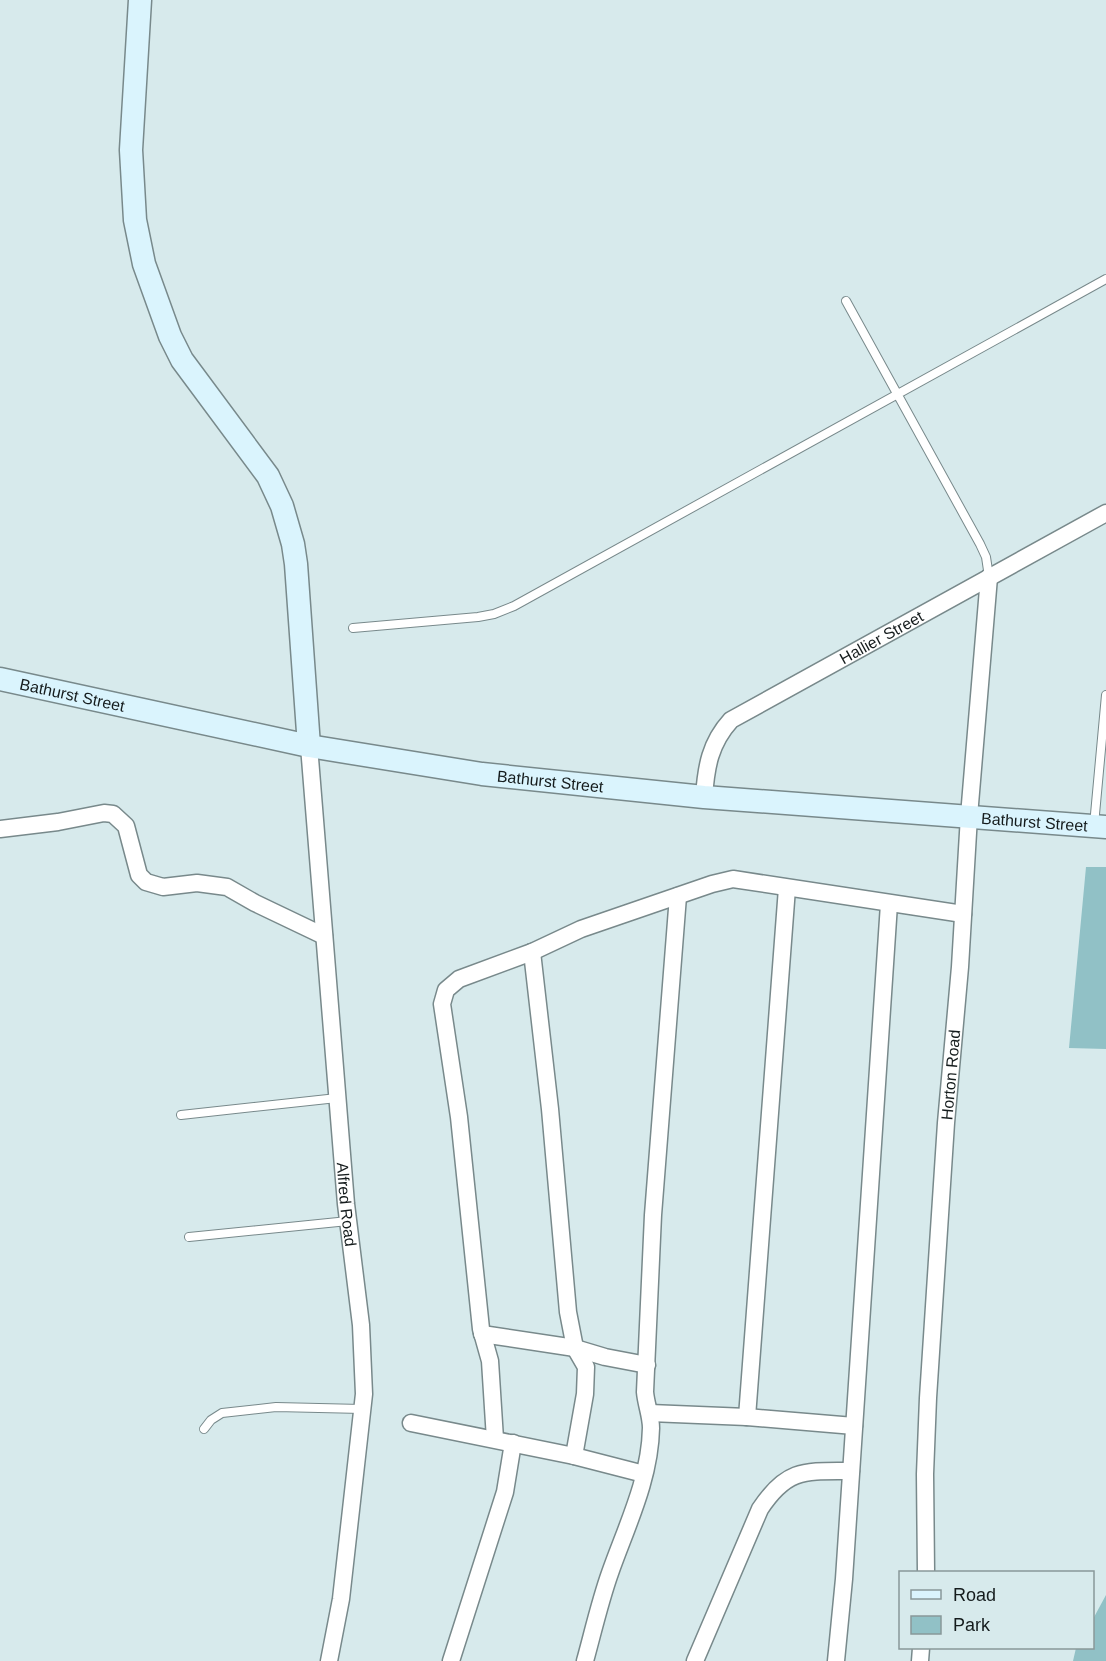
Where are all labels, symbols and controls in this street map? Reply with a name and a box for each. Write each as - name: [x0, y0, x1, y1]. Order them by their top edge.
- street label: Hallier Street: [837, 607, 927, 667]
- street label: Bathurst Street: [18, 676, 127, 715]
- street label: Bathurst Street: [496, 768, 605, 796]
- street label: Bathurst Street: [981, 810, 1089, 835]
- street label: Horton Road: [938, 1029, 963, 1121]
- street label: Alfred Road: [334, 1162, 359, 1248]
- legend: [899, 1571, 1094, 1649]
- text: Road: [953, 1585, 996, 1605]
- text: Park: [953, 1615, 991, 1635]

